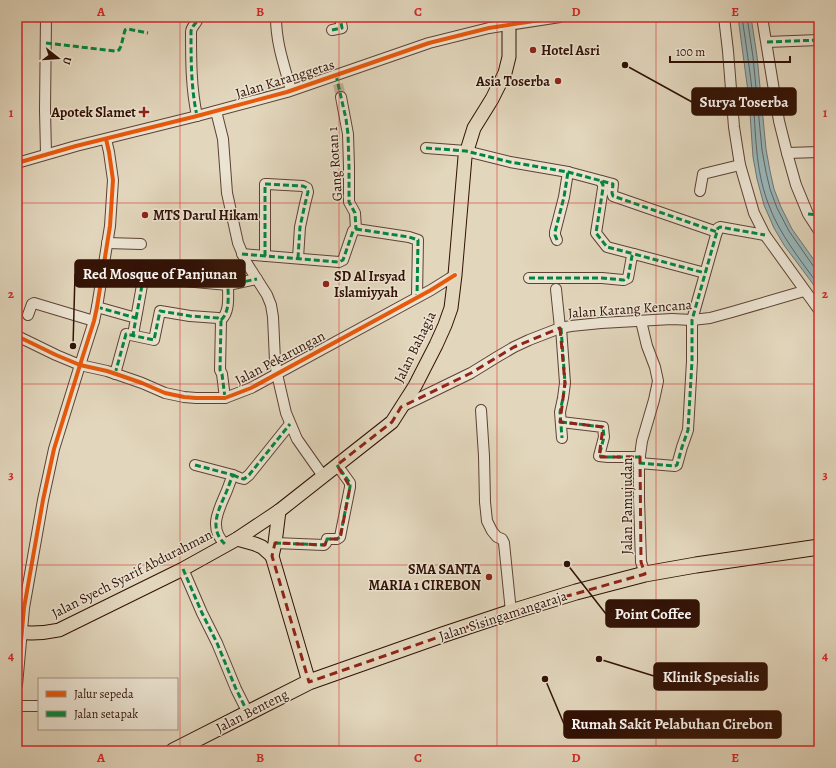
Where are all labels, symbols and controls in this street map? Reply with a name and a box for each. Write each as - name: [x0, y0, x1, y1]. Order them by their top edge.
- text: A: [96, 3, 106, 20]
- text: B: [256, 3, 264, 20]
- text: C: [414, 3, 422, 20]
- text: D: [571, 3, 581, 20]
- text: E: [731, 3, 739, 20]
- north arrow: [38, 38, 78, 78]
- scale bar: [670, 38, 790, 64]
- place label: Hotel Asri: [541, 41, 600, 60]
- text: 100 m: [676, 44, 705, 60]
- marker: Hotel Asri: [528, 45, 538, 55]
- text: U: [59, 55, 75, 67]
- street label: Jalan Karanggetas: [233, 55, 337, 103]
- place label: Asia Toserba: [475, 72, 550, 91]
- marker: Asia Toserba: [553, 76, 563, 86]
- callout: Surya Toserba: [692, 88, 796, 115]
- text: Surya Toserba: [700, 92, 789, 112]
- place label: Apotek Slamet: [50, 103, 136, 122]
- text: 1: [9, 104, 14, 121]
- text: 1: [823, 104, 828, 121]
- marker: Apotek Slamet: [139, 107, 149, 117]
- street label: Gang Rotan 1: [323, 126, 347, 202]
- place label: MTS Darul Hikam: [153, 206, 259, 225]
- marker: MTS Darul Hikam: [140, 210, 150, 220]
- callout: Red Mosque of Panjunan: [75, 260, 245, 287]
- text: Red Mosque of Panjunan: [83, 264, 238, 284]
- place label: SD Al Irsyad Islamiyyah: [334, 267, 406, 302]
- marker: SD Al Irsyad Islamiyyah: [321, 279, 331, 289]
- text: 2: [8, 285, 15, 302]
- text: 2: [822, 285, 829, 302]
- street label: Jalan Karang Kencana: [567, 295, 693, 323]
- street label: Jalan Bahagia: [389, 308, 441, 386]
- street label: Jalan Pekarungan: [232, 326, 329, 390]
- street label: Jalan Pamujudan: [618, 457, 637, 555]
- text: 3: [8, 466, 14, 483]
- text: 3: [822, 466, 828, 483]
- street label: Jalan Syech Syarif Abdurahman: [48, 525, 216, 623]
- place label: SMA SANTA MARIA 1 CIREBON: [368, 560, 481, 595]
- marker: SMA SANTA MARIA 1 CIREBON: [484, 572, 494, 582]
- street label: Jalan Sisingamangaraja: [436, 586, 570, 646]
- callout: Point Coffee: [606, 600, 699, 627]
- text: Point Coffee: [615, 604, 691, 624]
- text: 4: [8, 647, 14, 664]
- text: 4: [822, 647, 828, 664]
- callout: Klinik Spesialis: [654, 663, 767, 690]
- text: Klinik Spesialis: [663, 667, 759, 687]
- legend: [38, 678, 178, 730]
- street label: Jalan Benteng: [213, 685, 291, 737]
- text: Jalur sepeda: [74, 686, 134, 702]
- text: Jalan setapak: [74, 706, 138, 722]
- callout: Rumah Sakit Pelabuhan Cirebon: [564, 711, 781, 738]
- text: Rumah Sakit Pelabuhan Cirebon: [571, 714, 773, 734]
- text: A: [96, 749, 106, 766]
- text: B: [256, 749, 264, 766]
- text: C: [414, 749, 422, 766]
- text: D: [571, 749, 581, 766]
- text: E: [731, 749, 739, 766]

